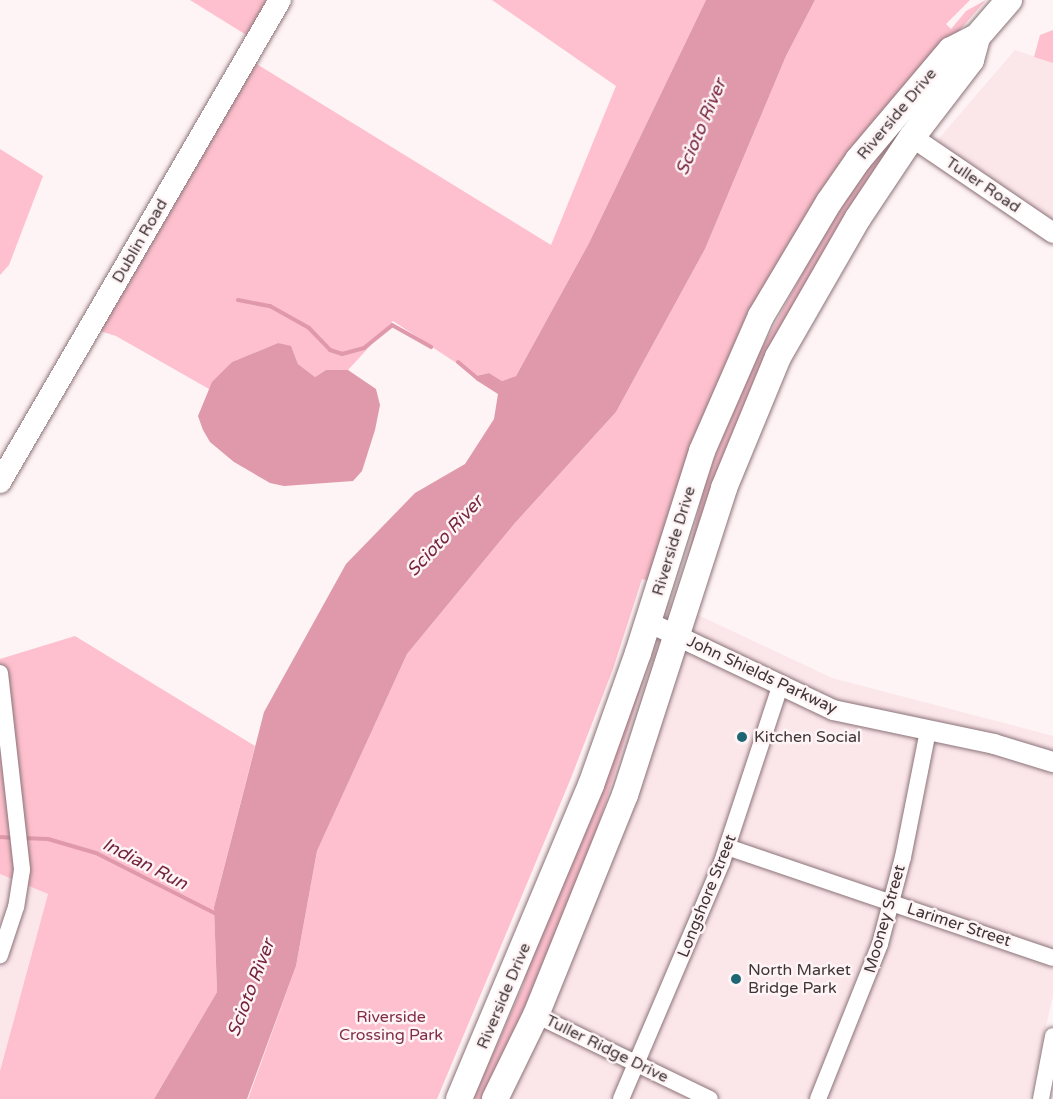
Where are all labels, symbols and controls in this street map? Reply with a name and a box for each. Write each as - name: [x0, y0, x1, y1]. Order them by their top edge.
- street label: Riverside Drive: [853, 64, 941, 164]
- water label: Scioto River: [671, 76, 731, 178]
- street label: Tuller Road: [942, 153, 1024, 217]
- street label: Dublin Road: [108, 196, 172, 286]
- street label: Riverside Drive: [648, 484, 700, 598]
- water label: Scioto River: [402, 491, 488, 581]
- street label: John Shields Parkway: [684, 632, 840, 718]
- place label: Kitchen Social: [754, 727, 861, 747]
- marker: Kitchen Social: [735, 730, 749, 744]
- street label: Longshore Street: [674, 832, 740, 960]
- water label: Indian Run: [99, 833, 191, 895]
- street label: Mooney Street: [860, 863, 910, 975]
- street label: Larimer Street: [905, 899, 1013, 951]
- water label: Scioto River: [223, 936, 279, 1040]
- street label: Riverside Drive: [473, 940, 535, 1052]
- place label: North Market Bridge Park: [748, 960, 851, 998]
- marker: North Market Bridge Park: [729, 972, 743, 986]
- park label: Riverside Crossing Park: [339, 1007, 443, 1045]
- street label: Tuller Ridge Drive: [543, 1011, 671, 1087]

